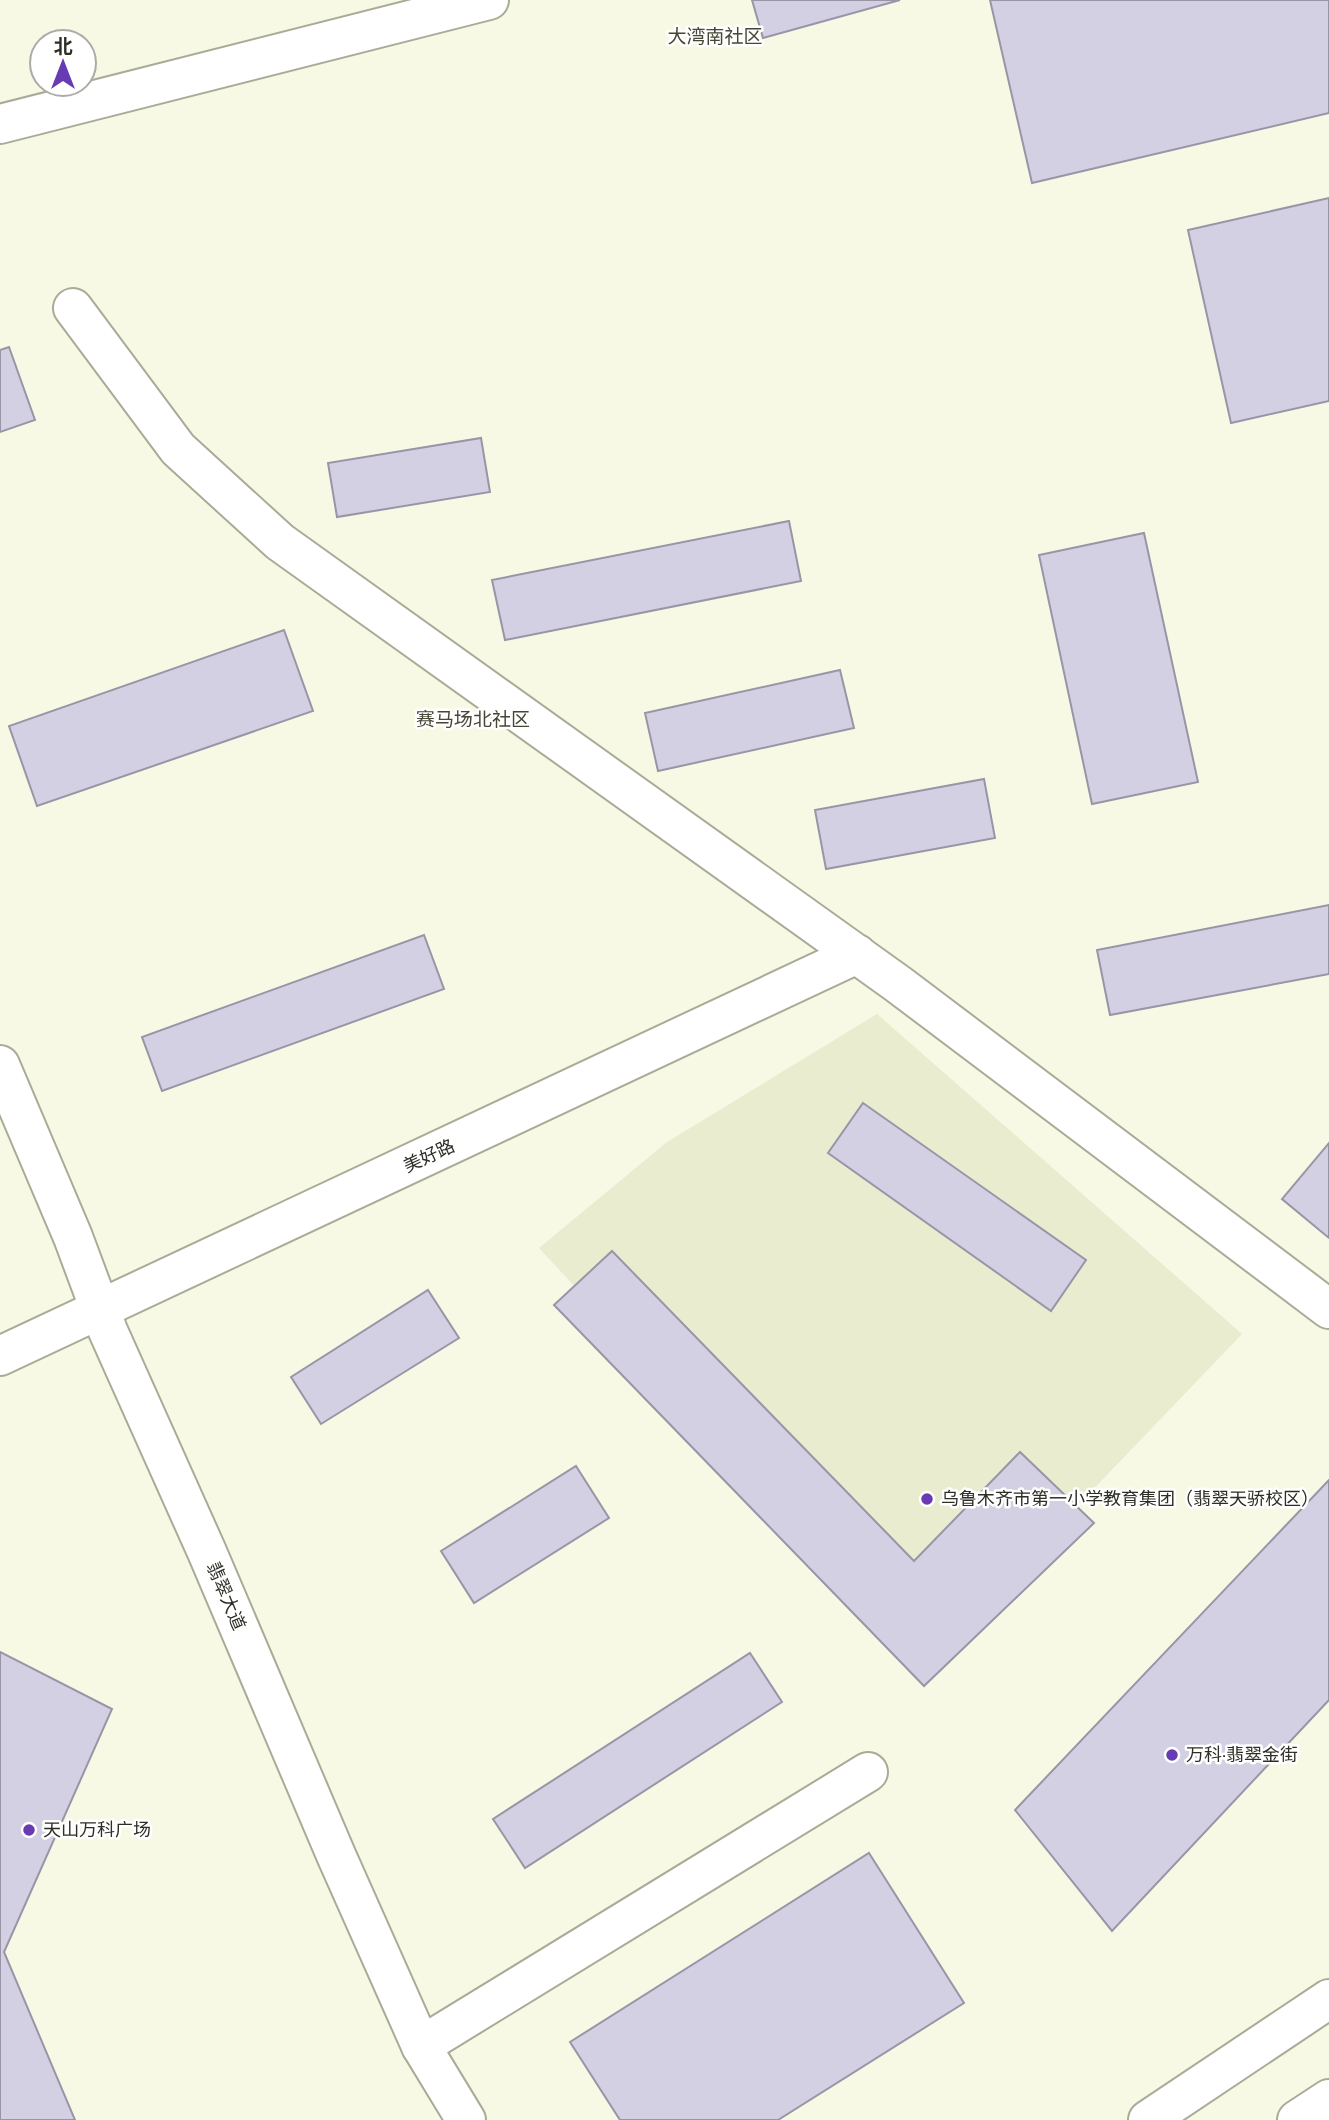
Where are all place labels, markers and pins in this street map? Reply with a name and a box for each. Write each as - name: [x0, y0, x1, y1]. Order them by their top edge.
- place label: 乌鲁木齐市第一小学教育集团（翡翠天骄校区）: [941, 1487, 1319, 1511]
- marker: 乌鲁木齐市第一小学教育集团（翡翠天骄校区）: [919, 1491, 935, 1507]
- place label: 万科·翡翠金街: [1186, 1743, 1298, 1767]
- marker: 万科·翡翠金街: [1164, 1747, 1180, 1763]
- place label: 天山万科广场: [43, 1818, 151, 1842]
- marker: 天山万科广场: [21, 1822, 37, 1838]

